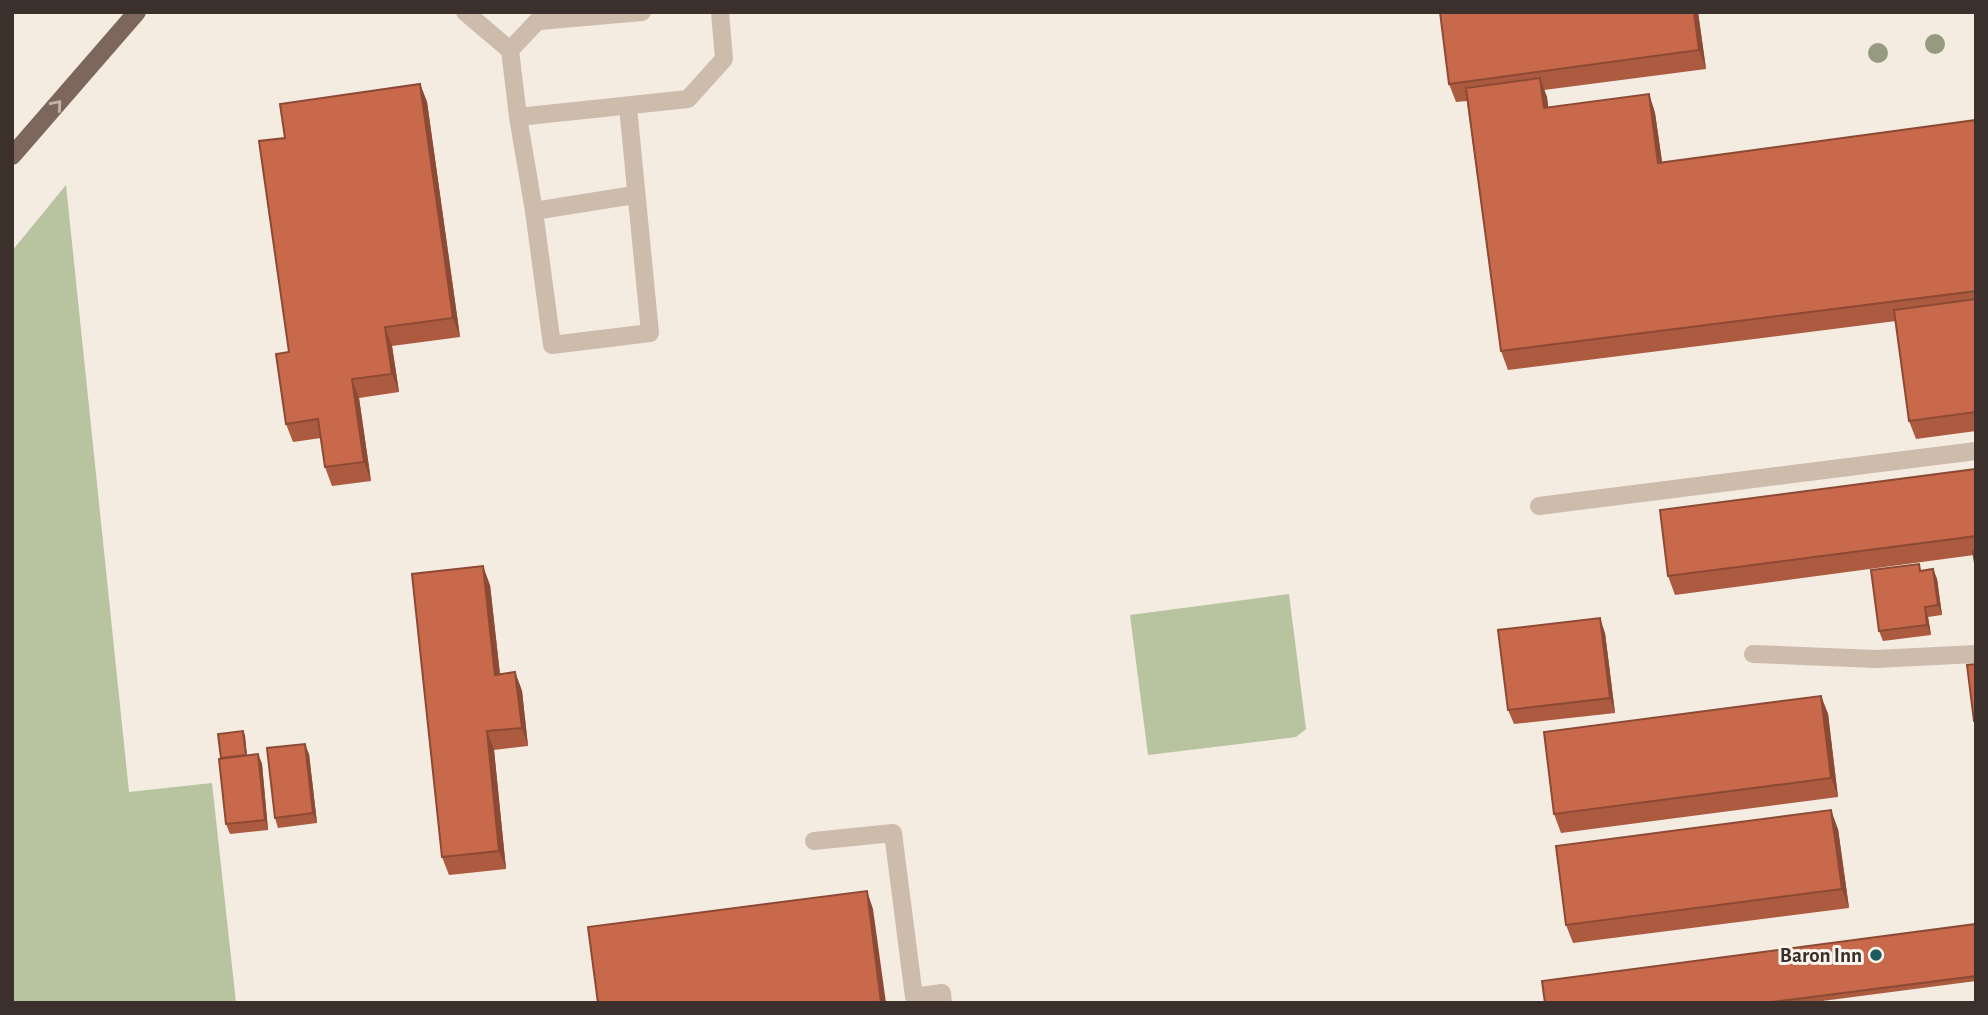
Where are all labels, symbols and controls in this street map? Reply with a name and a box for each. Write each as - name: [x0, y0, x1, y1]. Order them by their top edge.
- one-way arrow: [49, 100, 61, 113]
- place label: Baron Inn: [1780, 945, 1862, 966]
- marker: Baron Inn: [1868, 947, 1884, 963]

